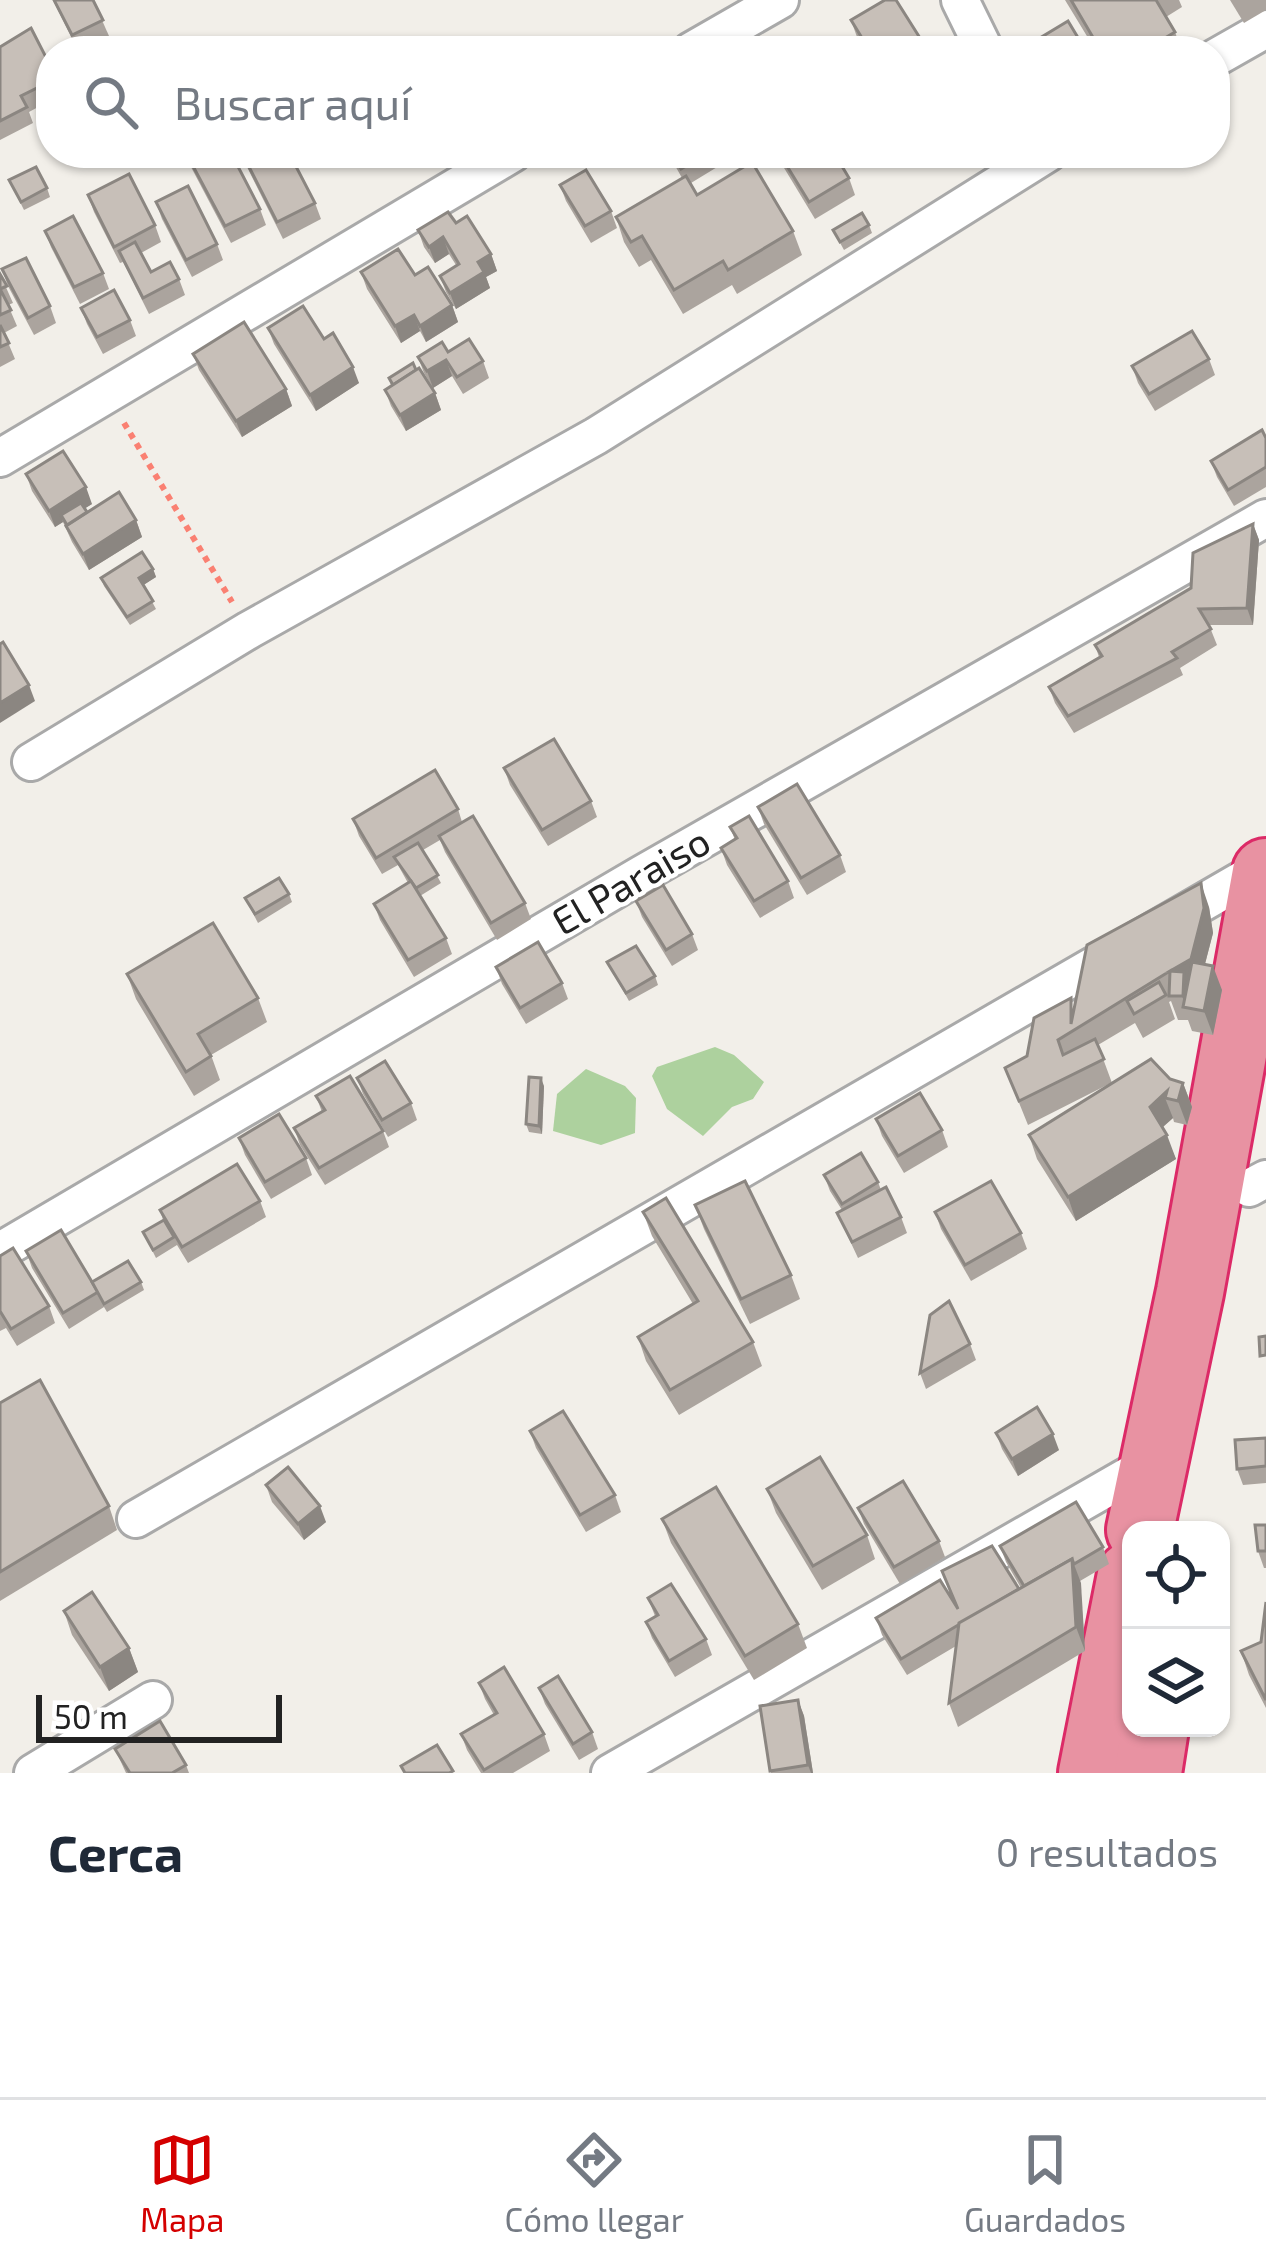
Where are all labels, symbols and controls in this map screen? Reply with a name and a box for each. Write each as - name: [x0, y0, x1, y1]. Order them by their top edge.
- search box: [36, 36, 1230, 168]
- icon: search: [78, 69, 144, 135]
- text: Buscar aquí: [174, 75, 411, 129]
- street label: El Paraiso: [543, 816, 717, 944]
- map controls: [1122, 1521, 1230, 1737]
- button: locate: [1122, 1521, 1230, 1629]
- button: layers: [1122, 1629, 1230, 1737]
- scale bar: [36, 1689, 282, 1742]
- text: 50 m: [54, 1696, 128, 1736]
- text: Cerca: [48, 1821, 183, 1882]
- text: 0 resultados: [996, 1828, 1218, 1875]
- tab: Mapa: [140, 2127, 224, 2239]
- tab: Cómo llegar: [504, 2127, 684, 2239]
- tab: Guardados: [964, 2127, 1126, 2239]

